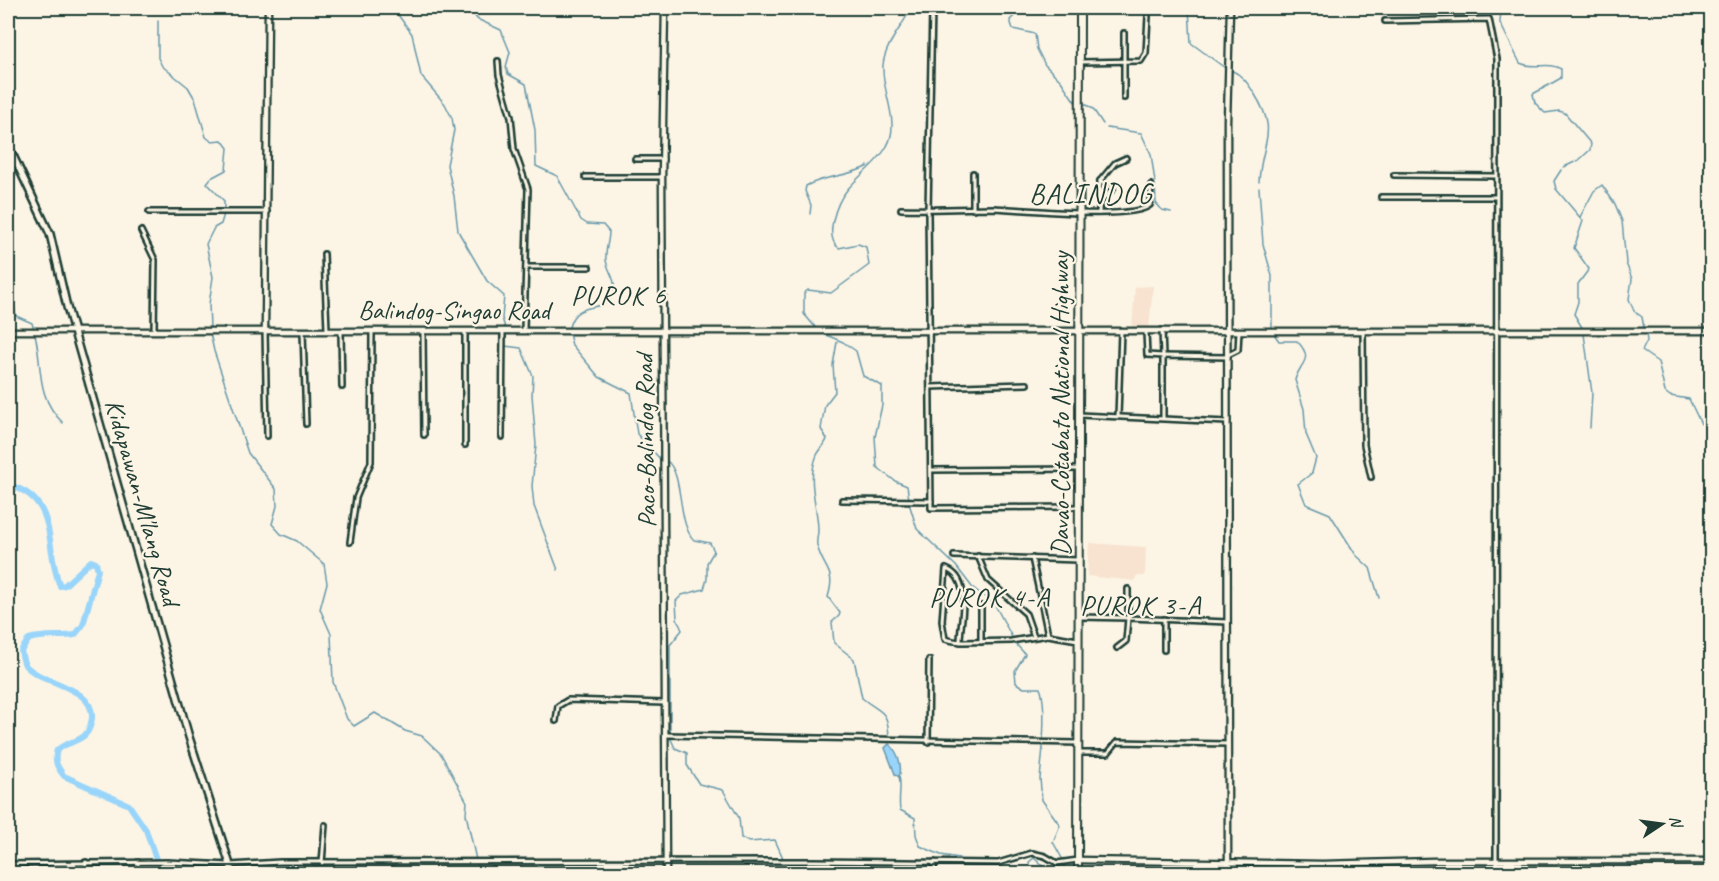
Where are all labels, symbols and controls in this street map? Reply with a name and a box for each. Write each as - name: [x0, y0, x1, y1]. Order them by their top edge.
- district label: BALINDOG: [1029, 176, 1155, 211]
- street label: Davao-Cotabato National Highway: [1044, 250, 1077, 556]
- district label: PUROK 6: [571, 278, 667, 312]
- street label: Balindog-Singao Road: [358, 294, 553, 327]
- street label: Paco-Balindog Road: [627, 350, 664, 528]
- street label: Kidapawan-M'lang Road: [97, 395, 189, 613]
- district label: PUROK 4-A: [929, 580, 1051, 614]
- district label: PUROK 3-A: [1080, 588, 1202, 622]
- north arrow: [1632, 794, 1692, 854]
- text: N: [1665, 814, 1687, 831]

